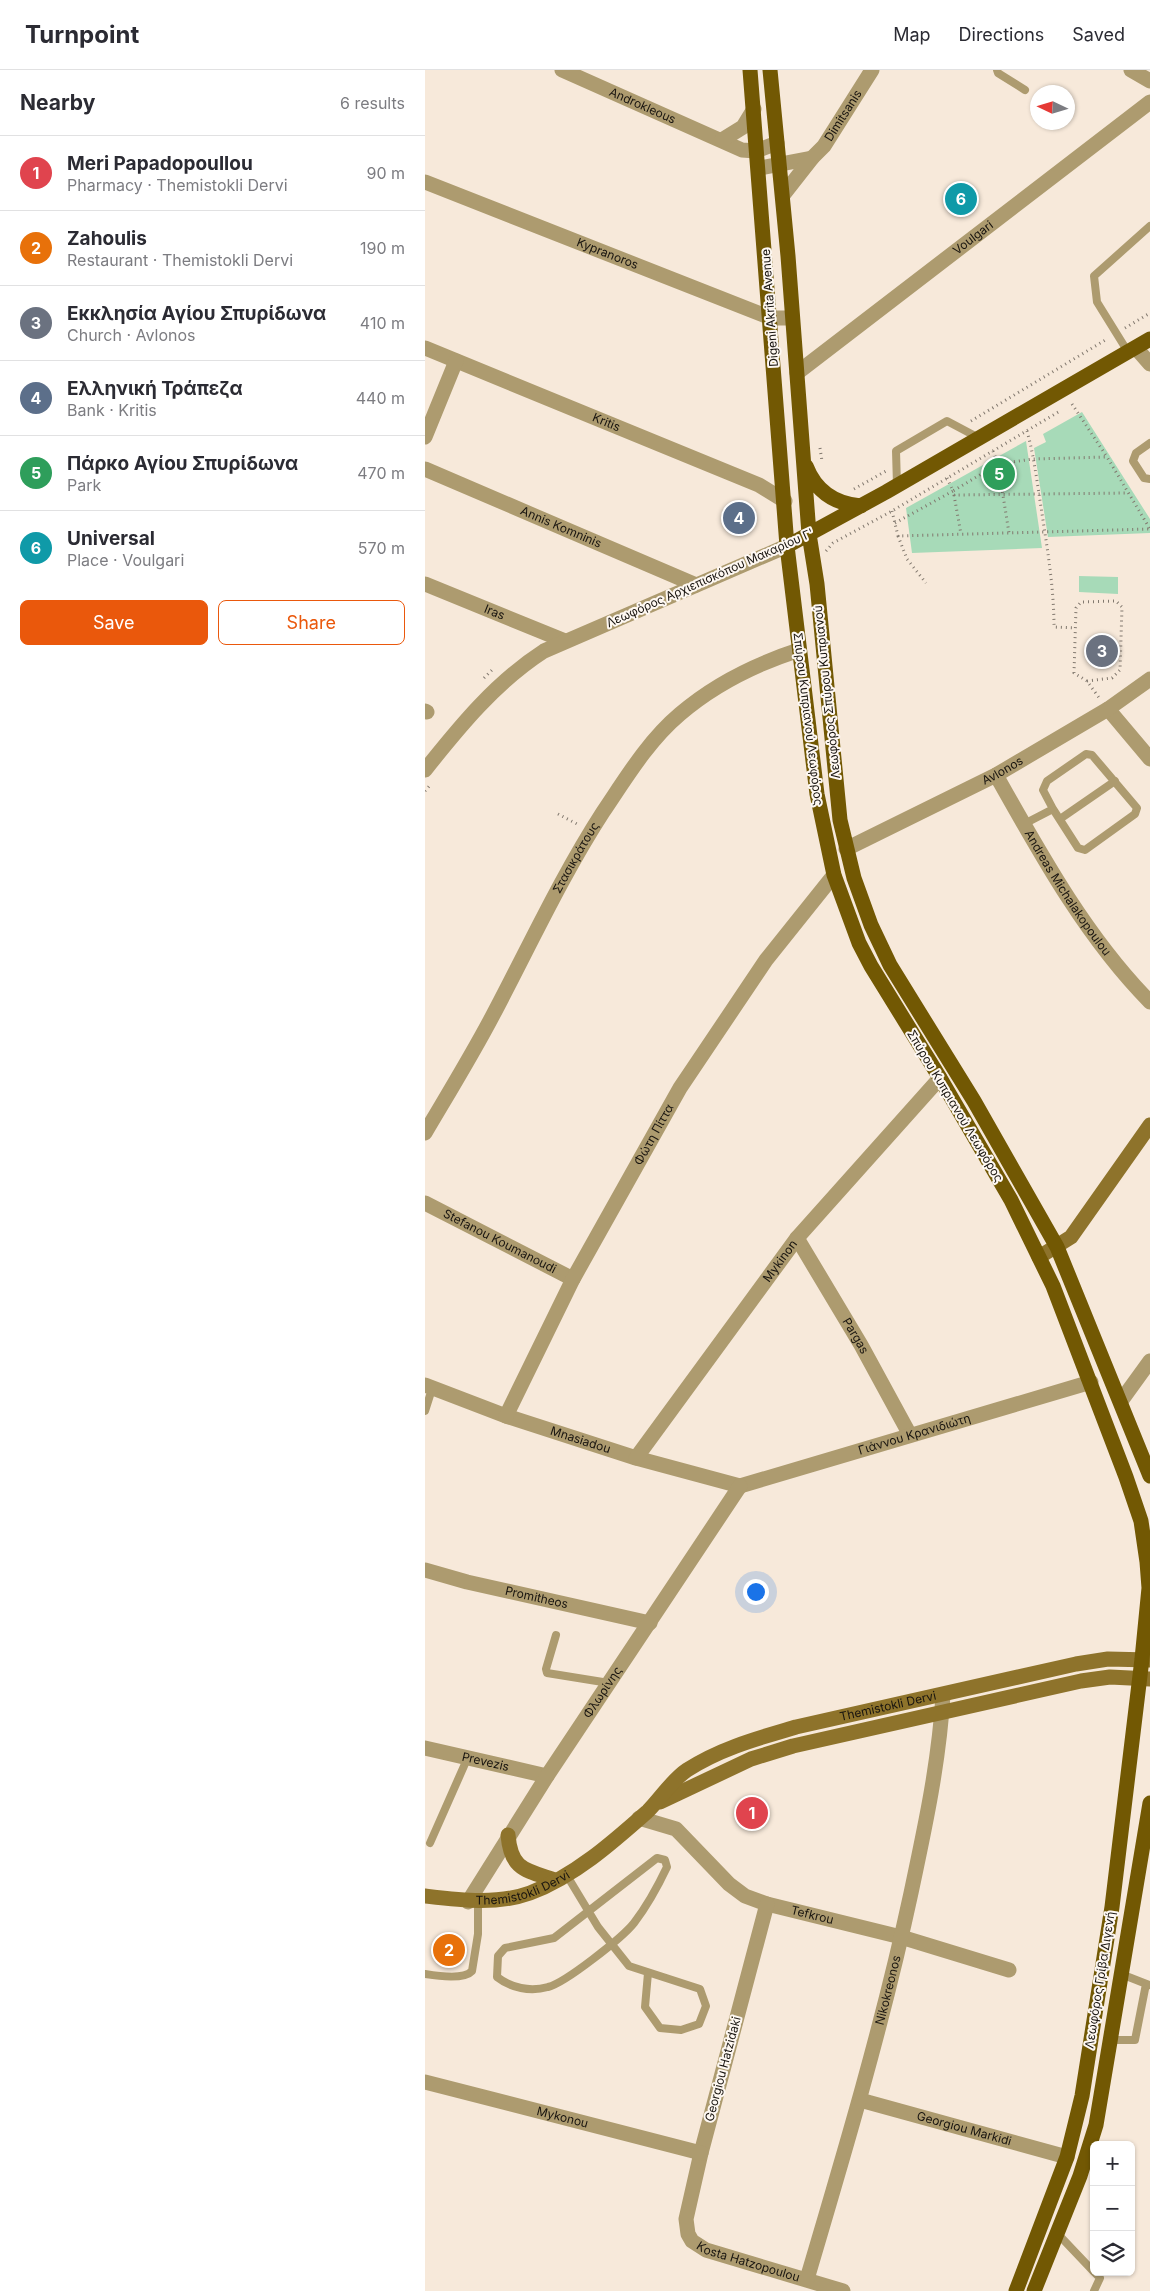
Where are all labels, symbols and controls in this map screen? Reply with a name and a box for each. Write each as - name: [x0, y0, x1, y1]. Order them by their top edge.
- text: Turnpoint: [25, 20, 139, 49]
- text: Map: [893, 24, 931, 45]
- text: Directions: [959, 24, 1044, 45]
- text: Saved: [1072, 24, 1125, 45]
- street label: Androkleous: [607, 84, 678, 127]
- north arrow: [1030, 85, 1075, 130]
- street label: Dimitsanis: [821, 87, 865, 144]
- text: Nearby: [20, 90, 95, 115]
- text: 6 results: [340, 93, 405, 113]
- text: Meri Papadopoullou: [67, 152, 253, 175]
- text: 1: [33, 163, 39, 183]
- text: 90 m: [366, 163, 405, 183]
- text: Pharmacy · Themistokli Dervi: [67, 175, 288, 195]
- pin: 6: [945, 180, 977, 218]
- street label: Voulgari: [950, 217, 996, 258]
- text: Zahoulis: [67, 227, 147, 250]
- street label: Kypranoros: [575, 234, 641, 272]
- text: 2: [31, 238, 41, 258]
- text: 190 m: [360, 238, 405, 258]
- street label: Digeni Akrita Avenue: [758, 249, 781, 367]
- text: Restaurant · Themistokli Dervi: [67, 250, 293, 270]
- text: Εκκλησία Αγίου Σπυρίδωνα: [67, 302, 326, 325]
- text: 3: [31, 313, 41, 333]
- text: 410 m: [360, 313, 405, 333]
- text: Church · Avlonos: [67, 325, 196, 345]
- text: Ελληνική Τράπεζα: [67, 377, 243, 400]
- text: 4: [31, 388, 41, 408]
- text: 440 m: [356, 388, 405, 408]
- text: Bank · Kritis: [67, 400, 157, 420]
- street label: Kritis: [590, 410, 623, 434]
- text: Πάρκο Αγίου Σπυρίδωνα: [67, 452, 298, 475]
- pin: 5: [983, 455, 1015, 493]
- text: 5: [31, 463, 41, 483]
- text: 470 m: [357, 463, 405, 483]
- text: Park: [67, 475, 101, 495]
- pin: 4: [723, 499, 755, 537]
- street label: Annis Komninis: [518, 503, 604, 551]
- street label: Λεωφόρος Αρχιεπισκόπου Μακαρίου Γ': [604, 525, 816, 630]
- text: Universal: [67, 527, 155, 550]
- text: 6: [31, 538, 41, 558]
- text: 570 m: [358, 538, 405, 558]
- text: Place · Voulgari: [67, 550, 184, 570]
- button: Save: [20, 600, 208, 645]
- button: Share: [218, 600, 405, 645]
- street label: Iras: [482, 601, 507, 623]
- street label: Λεωφόρος Σπύρου Κυπριανού: [810, 605, 843, 780]
- street label: Σπύρου Κυπριανού Λεωφόρος: [790, 631, 827, 807]
- pin: 3: [1086, 632, 1118, 670]
- street label: Avlonos: [979, 753, 1026, 788]
- street label: Στασικράτους: [549, 819, 602, 896]
- street label: Andreas Michalakopoulou: [1022, 827, 1115, 958]
- street label: Σπύρου Κυπριανού Λεωφόρος: [904, 1027, 1007, 1184]
- street label: Φώτη Πίττα: [630, 1101, 677, 1168]
- street label: Stefanou Koumanoudi: [441, 1206, 559, 1276]
- street label: Mykinon: [759, 1237, 800, 1285]
- street label: Pargas: [839, 1315, 872, 1356]
- street label: Γιάννου Κρανιδιώτη: [856, 1410, 972, 1458]
- street label: Mnasiadou: [549, 1423, 613, 1456]
- your location: [743, 1579, 769, 1605]
- street label: Promitheos: [504, 1583, 570, 1611]
- street label: Φλωρίνης: [580, 1663, 625, 1721]
- street label: Themistokli Dervi: [838, 1688, 938, 1724]
- street label: Prevezis: [460, 1749, 511, 1774]
- pin: 1: [736, 1794, 768, 1832]
- street label: Themistokli Dervi: [476, 1867, 572, 1908]
- street label: Tefkrou: [789, 1902, 835, 1927]
- street label: Λεωφόρος Γρίβα Διγενή: [1081, 1910, 1118, 2049]
- pin: 2: [433, 1931, 465, 1969]
- street label: Nikokreonos: [872, 1954, 904, 2026]
- street label: Georgiou Hatzidaki: [701, 2015, 744, 2123]
- street label: Mykonou: [535, 2103, 590, 2131]
- street label: Georgiou Markidi: [915, 2108, 1013, 2148]
- map controls: [1090, 2141, 1135, 2276]
- button: +: [1090, 2141, 1135, 2186]
- button: −: [1090, 2186, 1135, 2231]
- button: layers: [1090, 2231, 1135, 2276]
- street label: Kosta Hatzopoulou: [694, 2238, 802, 2285]

